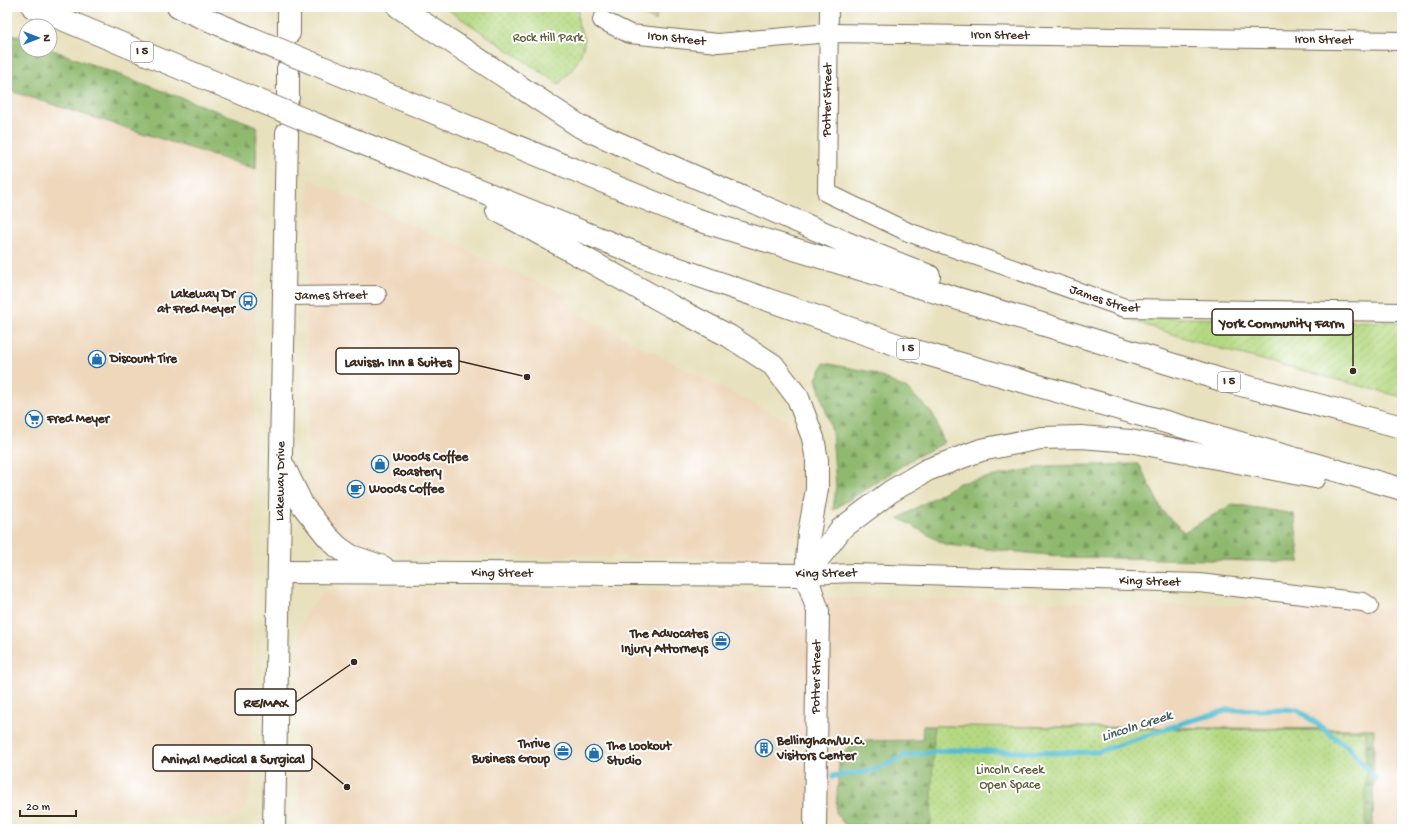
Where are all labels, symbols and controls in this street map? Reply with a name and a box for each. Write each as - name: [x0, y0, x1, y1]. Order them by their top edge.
- north arrow: [18, 18, 58, 58]
- street label: Iron Street: [970, 27, 1031, 43]
- street label: Iron Street: [647, 28, 708, 49]
- park label: Rock Hill Park: [513, 31, 585, 46]
- street label: Iron Street: [1294, 32, 1355, 48]
- text: N: [40, 34, 52, 42]
- road number: I 5: [131, 42, 153, 62]
- street label: Potter Street: [820, 61, 836, 138]
- street label: James Street: [1068, 282, 1141, 316]
- place label: Lakeway Dr at Fred Meyer: [156, 287, 236, 317]
- street label: James Street: [295, 288, 369, 303]
- bus stop icon: Lakeway Dr at Fred Meyer: [238, 291, 258, 311]
- callout: York Community Farm: [1212, 309, 1353, 335]
- text: York Community Farm: [1217, 316, 1345, 333]
- road number: I 5: [897, 339, 919, 359]
- callout: Lavissh Inn & Suites: [336, 348, 459, 374]
- shop icon: Discount Tire: [87, 349, 107, 369]
- place label: Discount Tire: [109, 352, 178, 367]
- text: Lavissh Inn & Suites: [344, 355, 452, 372]
- road number: I 5: [1218, 372, 1240, 392]
- supermarket icon: Fred Meyer: [24, 409, 44, 429]
- place label: Fred Meyer: [46, 412, 111, 427]
- street label: Lakeway Drive: [272, 441, 289, 521]
- place label: Woods Coffee Roastery: [392, 449, 469, 480]
- shop icon: Woods Coffee Roastery: [370, 454, 390, 474]
- cafe icon: Woods Coffee: [346, 479, 366, 499]
- place label: Woods Coffee: [368, 481, 445, 497]
- street label: King Street: [471, 566, 534, 581]
- street label: King Street: [795, 566, 858, 582]
- street label: King Street: [1119, 573, 1182, 590]
- place label: The Advocates Injury Attorneys: [621, 627, 709, 657]
- office icon: The Advocates Injury Attorneys: [711, 631, 731, 651]
- street label: Potter Street: [809, 638, 825, 715]
- callout: RE/MAX: [235, 689, 296, 715]
- text: RE/MAX: [243, 696, 290, 713]
- water label: Lincoln Creek: [1100, 707, 1176, 746]
- place label: Bellingham/W.C. Visitors Center: [776, 734, 865, 764]
- place label: Thrive Business Group: [471, 737, 551, 768]
- building icon: Bellingham/W.C. Visitors Center: [754, 738, 774, 758]
- place label: The Lookout Studio: [606, 739, 673, 769]
- office icon: Thrive Business Group: [553, 741, 573, 761]
- shop icon: The Lookout Studio: [584, 743, 604, 763]
- callout: Animal Medical & Surgical: [153, 745, 312, 771]
- text: Animal Medical & Surgical: [160, 752, 305, 769]
- park label: Lincoln Creek Open Space: [976, 763, 1045, 793]
- scale bar: [20, 792, 76, 818]
- text: 20 m: [26, 801, 51, 815]

